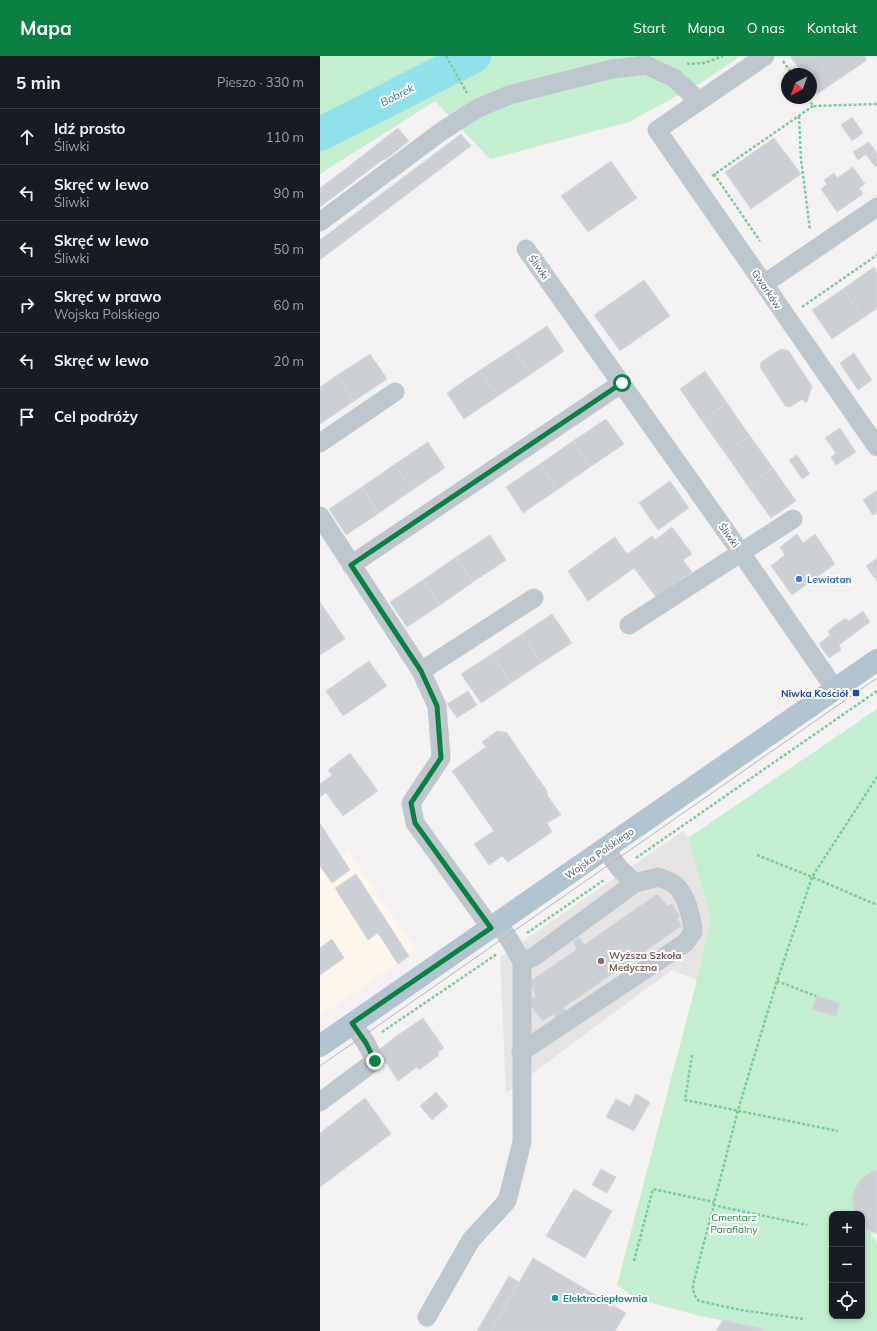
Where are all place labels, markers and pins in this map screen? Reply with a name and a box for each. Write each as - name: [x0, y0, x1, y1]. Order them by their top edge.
- place label: Lewiatan: [807, 573, 852, 586]
- marker: Lewiatan: [794, 574, 804, 584]
- place label: Niwka Kościół: [781, 687, 849, 700]
- marker: Niwka Kościół: [851, 688, 861, 698]
- place label: Wyższa Szkoła Medyczna: [609, 949, 681, 974]
- marker: Wyższa Szkoła Medyczna: [596, 956, 606, 966]
- place label: Elektrociepłownia: [563, 1292, 647, 1305]
- marker: Elektrociepłownia: [550, 1293, 560, 1303]

